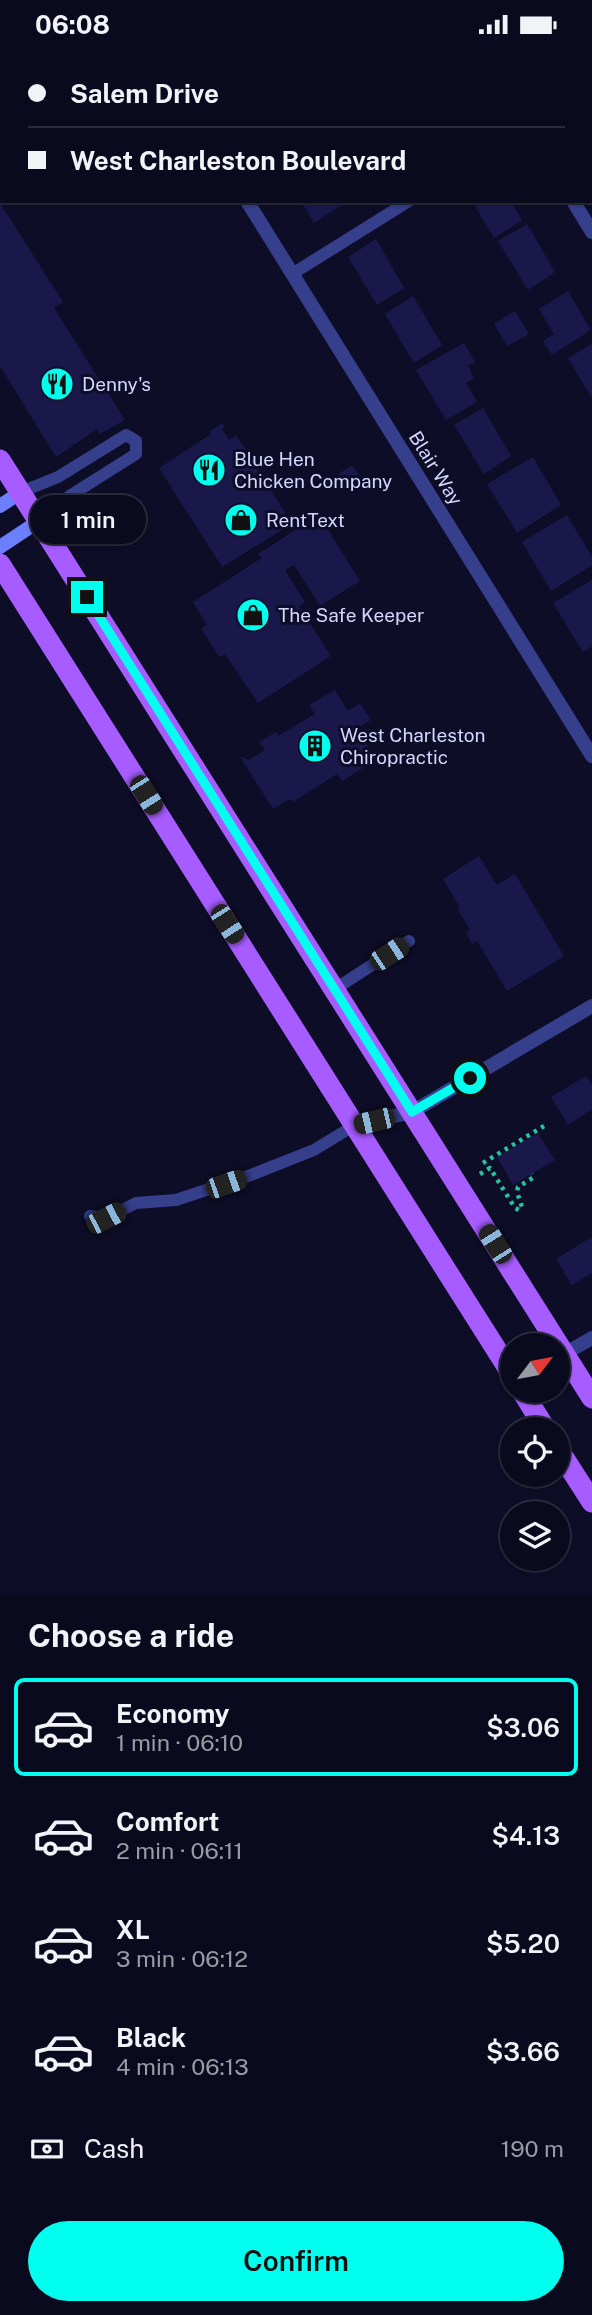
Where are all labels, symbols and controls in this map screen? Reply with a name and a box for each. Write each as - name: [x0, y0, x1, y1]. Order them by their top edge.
- text: 06:08: [35, 9, 110, 40]
- text: Salem Drive: [70, 78, 219, 109]
- text: West Charleston Boulevard: [70, 145, 406, 176]
- restaurant icon: Denny's: [38, 365, 76, 403]
- place label: Denny's: [82, 373, 151, 395]
- street label: Blair Way: [405, 427, 467, 509]
- place label: Blue Hen Chicken Company: [234, 448, 392, 492]
- restaurant icon: Blue Hen Chicken Company: [190, 451, 228, 489]
- callout: 1 min: [29, 496, 145, 545]
- shop icon: RentText: [222, 501, 260, 539]
- text: 1 min: [61, 506, 115, 533]
- place label: RentText: [266, 509, 345, 531]
- route end: [71, 581, 103, 613]
- shop icon: The Safe Keeper: [234, 596, 272, 634]
- place label: The Safe Keeper: [278, 604, 424, 626]
- place label: West Charleston Chiropractic: [340, 724, 486, 768]
- building icon: West Charleston Chiropractic: [296, 727, 334, 765]
- car: [126, 772, 167, 818]
- car: [207, 901, 248, 947]
- car: [366, 934, 413, 974]
- route start: [454, 1062, 486, 1094]
- car: [352, 1106, 397, 1136]
- car: [203, 1167, 250, 1201]
- car: [83, 1199, 130, 1237]
- car: [475, 1221, 516, 1267]
- north arrow: [500, 1333, 570, 1403]
- map controls: [500, 1333, 570, 1571]
- button: locate: [500, 1417, 570, 1487]
- button: layers: [500, 1501, 570, 1571]
- text: Choose a ride: [28, 1617, 234, 1654]
- icon: car: [32, 1696, 95, 1759]
- text: Economy: [116, 1698, 229, 1729]
- text: $3.06: [486, 1712, 560, 1743]
- text: 1 min · 06:10: [116, 1729, 243, 1756]
- icon: car: [32, 1804, 95, 1867]
- text: Comfort: [116, 1806, 219, 1837]
- text: $4.13: [492, 1820, 560, 1851]
- text: 2 min · 06:11: [116, 1837, 243, 1864]
- icon: car: [32, 1912, 95, 1975]
- text: XL: [116, 1914, 150, 1945]
- text: $5.20: [486, 1928, 560, 1959]
- text: 3 min · 06:12: [116, 1945, 248, 1972]
- icon: car: [32, 2020, 95, 2083]
- text: Black: [116, 2022, 186, 2053]
- text: $3.66: [486, 2036, 560, 2067]
- text: 4 min · 06:13: [116, 2053, 249, 2080]
- icon: cash: [28, 2130, 66, 2168]
- text: Cash: [84, 2133, 144, 2164]
- text: 190 m: [501, 2135, 564, 2162]
- button: Confirm: [28, 2221, 564, 2301]

